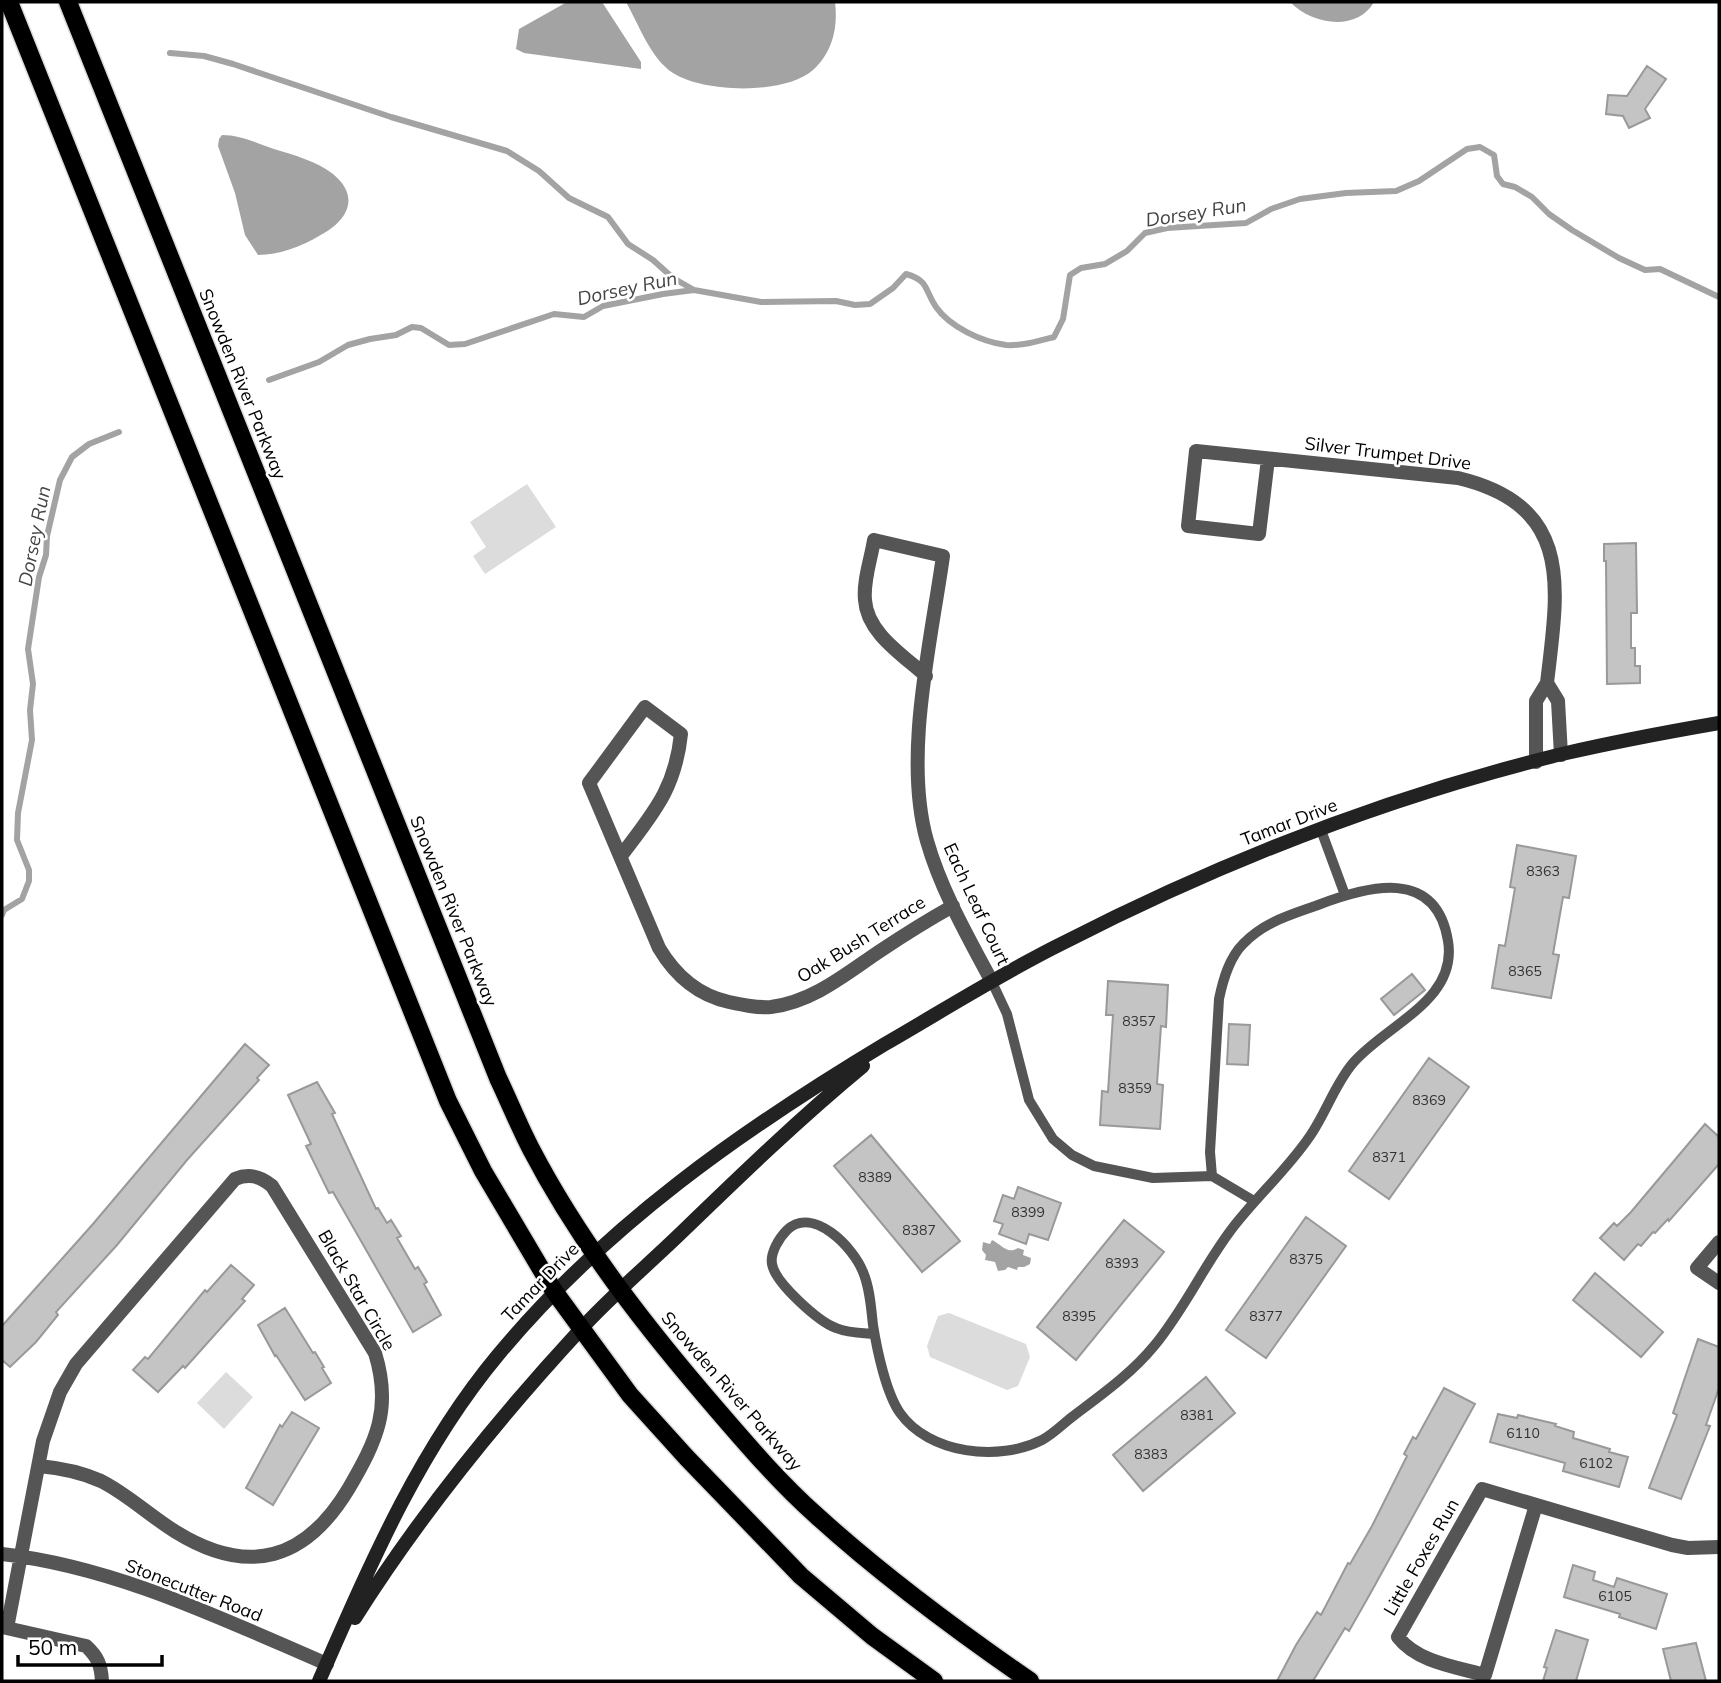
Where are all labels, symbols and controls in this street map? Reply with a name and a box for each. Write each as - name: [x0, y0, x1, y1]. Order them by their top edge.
- water label: Dorsey Run: [1144, 192, 1248, 232]
- water label: Dorsey Run: [575, 266, 679, 310]
- street label: Snowden River Parkway: [194, 285, 292, 483]
- street label: Silver Trumpet Drive: [1303, 431, 1473, 475]
- water label: Dorsey Run: [13, 484, 55, 588]
- street label: Tamar Drive: [1237, 793, 1341, 851]
- street label: Snowden River Parkway: [405, 812, 503, 1010]
- street label: Each Leaf Court: [939, 839, 1015, 969]
- house number: 8363: [1526, 862, 1560, 880]
- street label: Oak Bush Terrace: [793, 890, 929, 988]
- house number: 8365: [1508, 962, 1542, 980]
- house number: 8357: [1122, 1012, 1156, 1030]
- house number: 8359: [1118, 1079, 1152, 1097]
- house number: 8369: [1412, 1091, 1446, 1109]
- house number: 8371: [1372, 1148, 1406, 1166]
- house number: 8389: [858, 1168, 892, 1186]
- house number: 8399: [1011, 1203, 1045, 1221]
- house number: 8387: [902, 1221, 936, 1239]
- street label: Black Star Circle: [313, 1225, 401, 1355]
- street label: Tamar Drive: [496, 1237, 584, 1327]
- house number: 8375: [1289, 1250, 1323, 1268]
- house number: 8393: [1105, 1254, 1139, 1272]
- street label: Snowden River Parkway: [656, 1307, 808, 1476]
- house number: 8395: [1062, 1307, 1096, 1325]
- house number: 8377: [1249, 1307, 1283, 1325]
- house number: 8381: [1180, 1406, 1214, 1424]
- house number: 6110: [1506, 1424, 1540, 1442]
- house number: 8383: [1134, 1445, 1168, 1463]
- house number: 6102: [1579, 1454, 1613, 1472]
- street label: Little Foxes Run: [1378, 1494, 1464, 1620]
- street label: Stonecutter Road: [122, 1553, 266, 1627]
- house number: 6105: [1598, 1587, 1632, 1605]
- scale bar: [18, 1624, 161, 1668]
- text: 50 m: [28, 1634, 77, 1660]

